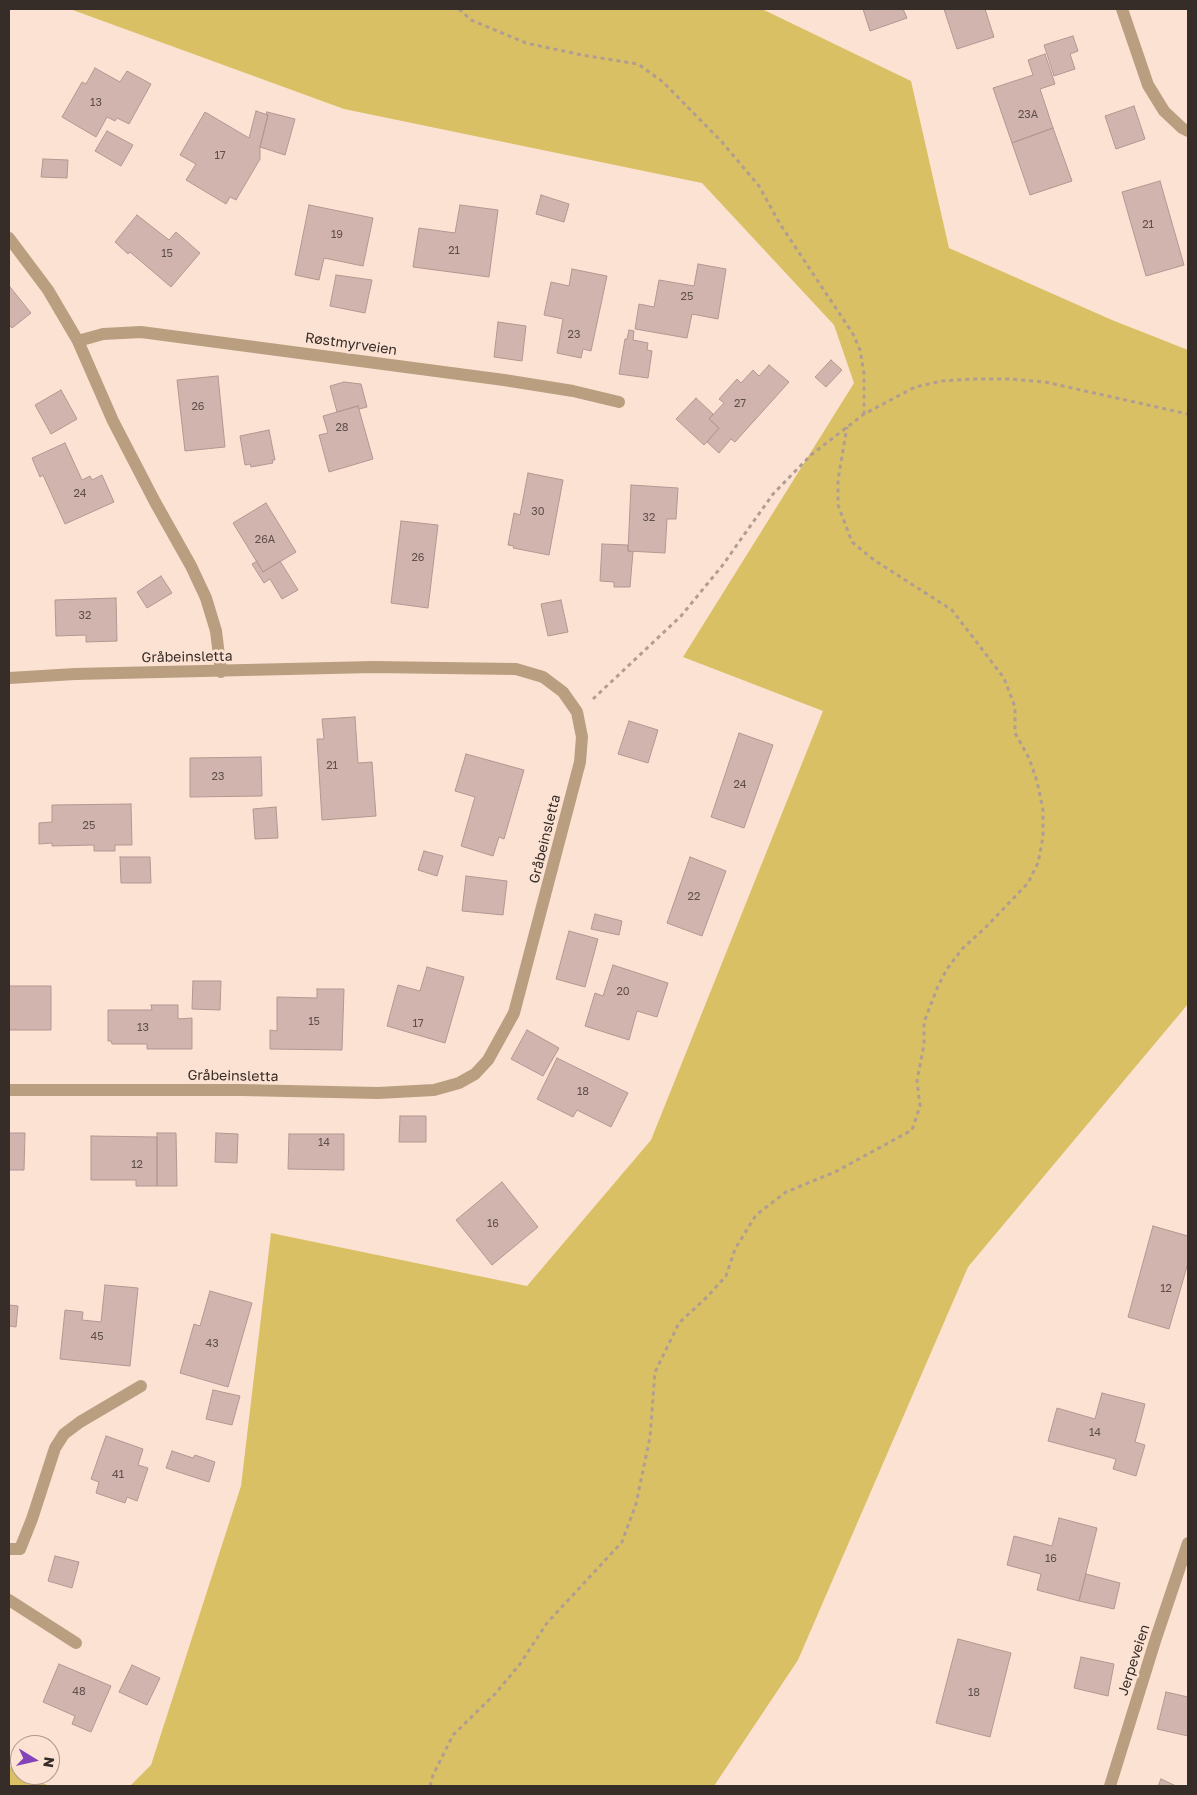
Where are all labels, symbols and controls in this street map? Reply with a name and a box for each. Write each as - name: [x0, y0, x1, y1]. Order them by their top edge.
- house number: 13: [90, 96, 102, 110]
- house number: 23A: [1018, 108, 1038, 122]
- house number: 17: [214, 149, 226, 163]
- house number: 21: [1142, 218, 1154, 232]
- house number: 19: [331, 228, 343, 242]
- house number: 21: [448, 244, 460, 258]
- house number: 15: [161, 247, 173, 261]
- house number: 25: [681, 290, 693, 304]
- house number: 23: [568, 328, 580, 342]
- street label: Røstmyrveien: [304, 329, 398, 359]
- house number: 27: [734, 397, 746, 411]
- house number: 26: [191, 400, 205, 414]
- house number: 28: [335, 421, 349, 435]
- house number: 24: [73, 487, 87, 501]
- house number: 30: [531, 505, 545, 519]
- house number: 32: [643, 511, 655, 525]
- house number: 26A: [255, 533, 275, 547]
- house number: 26: [411, 551, 425, 565]
- house number: 32: [79, 609, 91, 623]
- street label: Gråbeinsletta: [141, 648, 233, 666]
- house number: 21: [326, 759, 338, 773]
- house number: 23: [212, 770, 224, 784]
- house number: 24: [733, 778, 747, 792]
- street label: Gråbeinsletta: [526, 793, 564, 885]
- house number: 25: [83, 819, 95, 833]
- house number: 22: [688, 890, 700, 904]
- house number: 20: [616, 985, 630, 999]
- house number: 15: [308, 1015, 320, 1029]
- house number: 17: [412, 1017, 424, 1031]
- house number: 13: [137, 1021, 149, 1035]
- street label: Gråbeinsletta: [187, 1067, 279, 1085]
- house number: 18: [577, 1085, 589, 1099]
- house number: 14: [318, 1136, 330, 1150]
- house number: 12: [131, 1158, 143, 1172]
- house number: 16: [487, 1217, 499, 1231]
- house number: 12: [1160, 1282, 1172, 1296]
- house number: 45: [90, 1330, 104, 1344]
- house number: 43: [205, 1337, 219, 1351]
- house number: 14: [1089, 1426, 1101, 1440]
- house number: 41: [112, 1468, 124, 1482]
- house number: 16: [1045, 1552, 1057, 1566]
- street label: Jerpeveien: [1115, 1622, 1153, 1698]
- house number: 48: [72, 1685, 86, 1699]
- house number: 18: [968, 1686, 980, 1700]
- north arrow: [10, 1735, 60, 1785]
- text: N: [40, 1756, 59, 1769]

